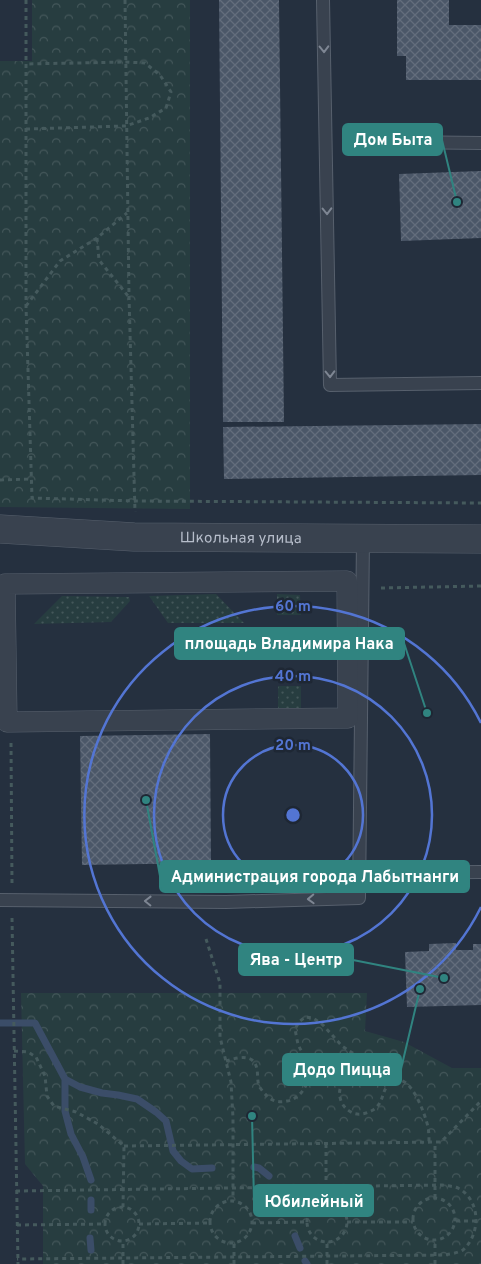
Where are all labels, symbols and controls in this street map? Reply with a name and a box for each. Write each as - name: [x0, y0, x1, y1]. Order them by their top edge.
- one-way arrow: [319, 45, 329, 53]
- callout: Дом Быта: [343, 124, 442, 155]
- text: Дом Быта: [354, 131, 432, 151]
- one-way arrow: [322, 208, 332, 215]
- one-way arrow: [325, 370, 335, 378]
- street label: Школьная улица: [180, 529, 302, 549]
- text: 60 m: [275, 598, 311, 617]
- callout: площадь Владимира Нака: [175, 628, 404, 659]
- text: площадь Владимира Нака: [184, 635, 394, 655]
- text: 40 m: [275, 668, 311, 687]
- text: 20 m: [275, 737, 311, 756]
- centre of rings: [284, 806, 302, 824]
- callout: Администрация города Лабытнанги: [160, 861, 469, 892]
- text: Администрация города Лабытнанги: [171, 868, 459, 888]
- one-way arrow: [306, 894, 314, 905]
- one-way arrow: [144, 896, 152, 906]
- callout: Ява - Центр: [239, 944, 353, 975]
- text: Ява - Центр: [249, 951, 343, 971]
- callout: Додо Пицца: [283, 1054, 401, 1085]
- text: Додо Пицца: [293, 1061, 391, 1081]
- callout: Юбилейный: [254, 1185, 373, 1216]
- text: Юбилейный: [264, 1193, 364, 1213]

